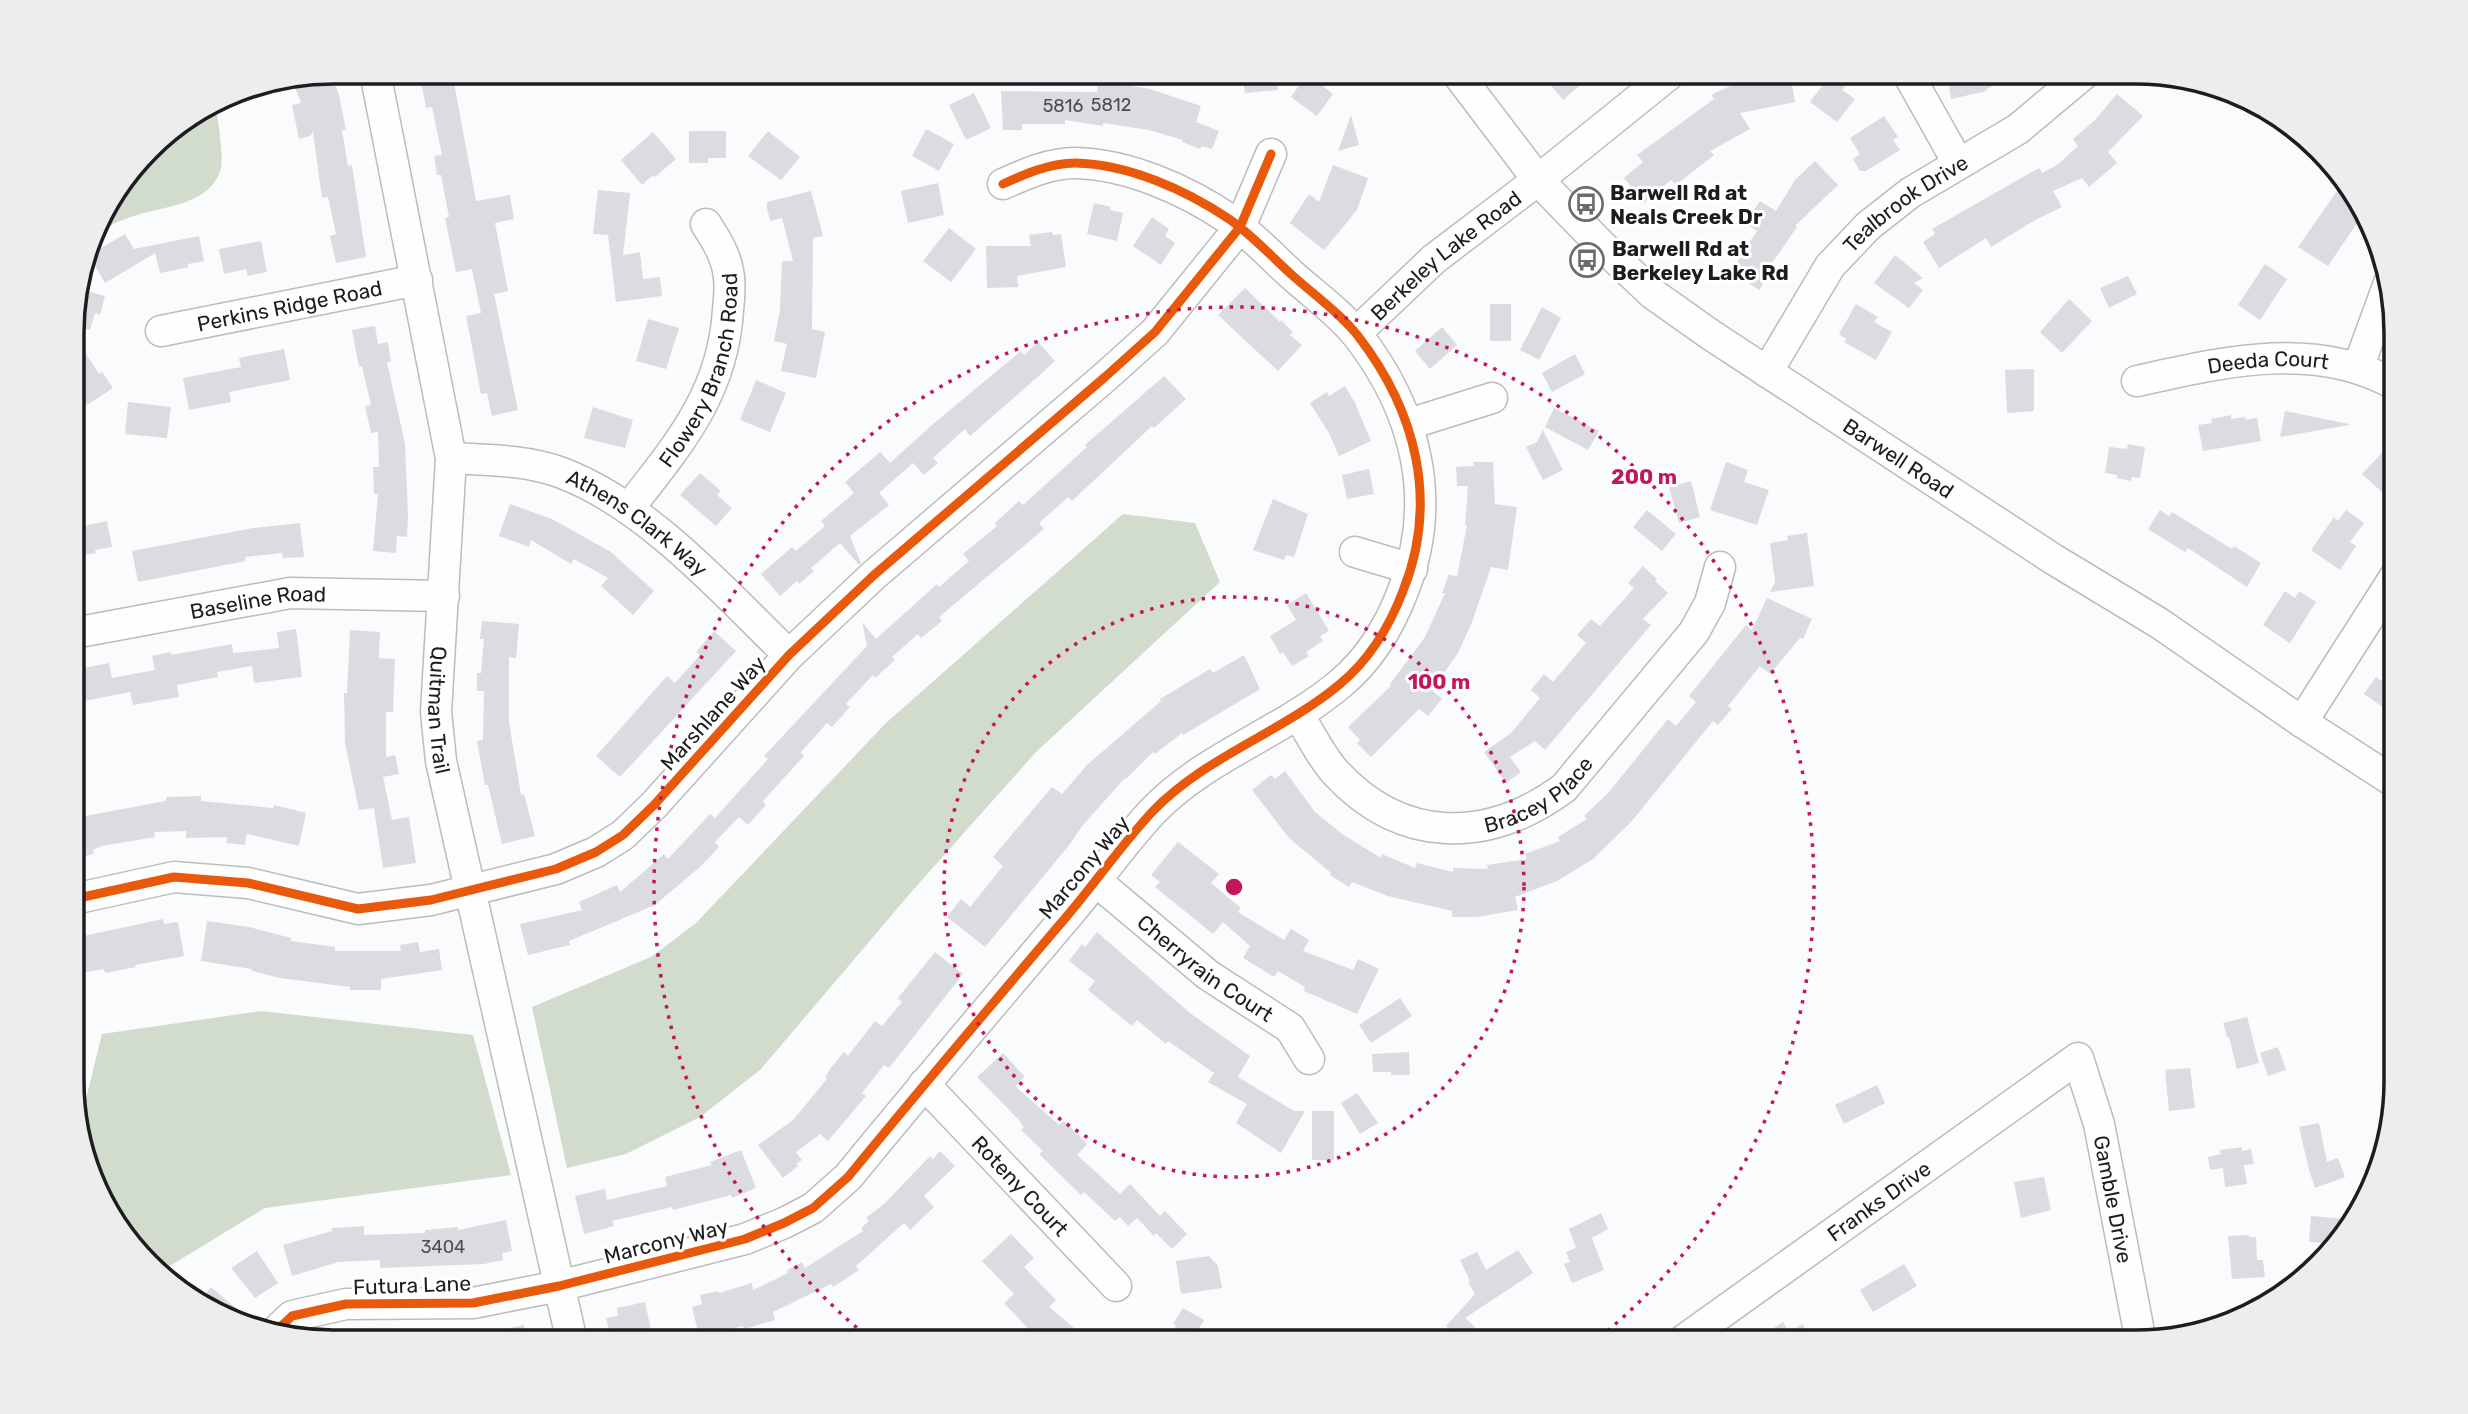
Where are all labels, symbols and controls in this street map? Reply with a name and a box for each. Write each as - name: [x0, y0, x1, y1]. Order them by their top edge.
- house number: 5812: [1091, 94, 1131, 116]
- house number: 5816: [1043, 95, 1083, 117]
- street label: Tealbrook Drive: [1837, 149, 1972, 257]
- place label: Barwell Rd at Neals Creek Dr: [1610, 180, 1763, 229]
- street label: Berkeley Lake Road: [1365, 185, 1526, 325]
- bus stop icon: Barwell Rd at Neals Creek Dr: [1567, 185, 1605, 223]
- place label: Barwell Rd at Berkeley Lake Rd: [1612, 236, 1789, 285]
- bus stop icon: Barwell Rd at Berkeley Lake Rd: [1568, 241, 1606, 279]
- street label: Flowery Branch Road: [653, 272, 742, 472]
- street label: Perkins Ridge Road: [195, 275, 384, 336]
- street label: Deeda Court: [2205, 346, 2331, 379]
- street label: Barwell Road: [1839, 413, 1959, 503]
- street label: Athens Clark Way: [563, 464, 713, 582]
- text: 200 m: [1611, 464, 1677, 489]
- street label: Baseline Road: [188, 581, 326, 624]
- street label: Quitman Trail: [423, 646, 456, 776]
- street label: Marshlane Way: [655, 650, 771, 775]
- text: 100 m: [1408, 669, 1470, 694]
- street label: Bracey Place: [1481, 751, 1598, 837]
- street label: Marcony Way: [1034, 810, 1135, 924]
- centre of rings: [1222, 875, 1246, 899]
- street label: Cherryrain Court: [1133, 909, 1278, 1026]
- street label: Roteny Court: [967, 1130, 1074, 1241]
- street label: Gamble Drive: [2089, 1133, 2138, 1265]
- street label: Franks Drive: [1822, 1155, 1935, 1246]
- street label: Marcony Way: [601, 1213, 731, 1269]
- house number: 3404: [421, 1236, 465, 1258]
- street label: Futura Lane: [353, 1270, 471, 1300]

